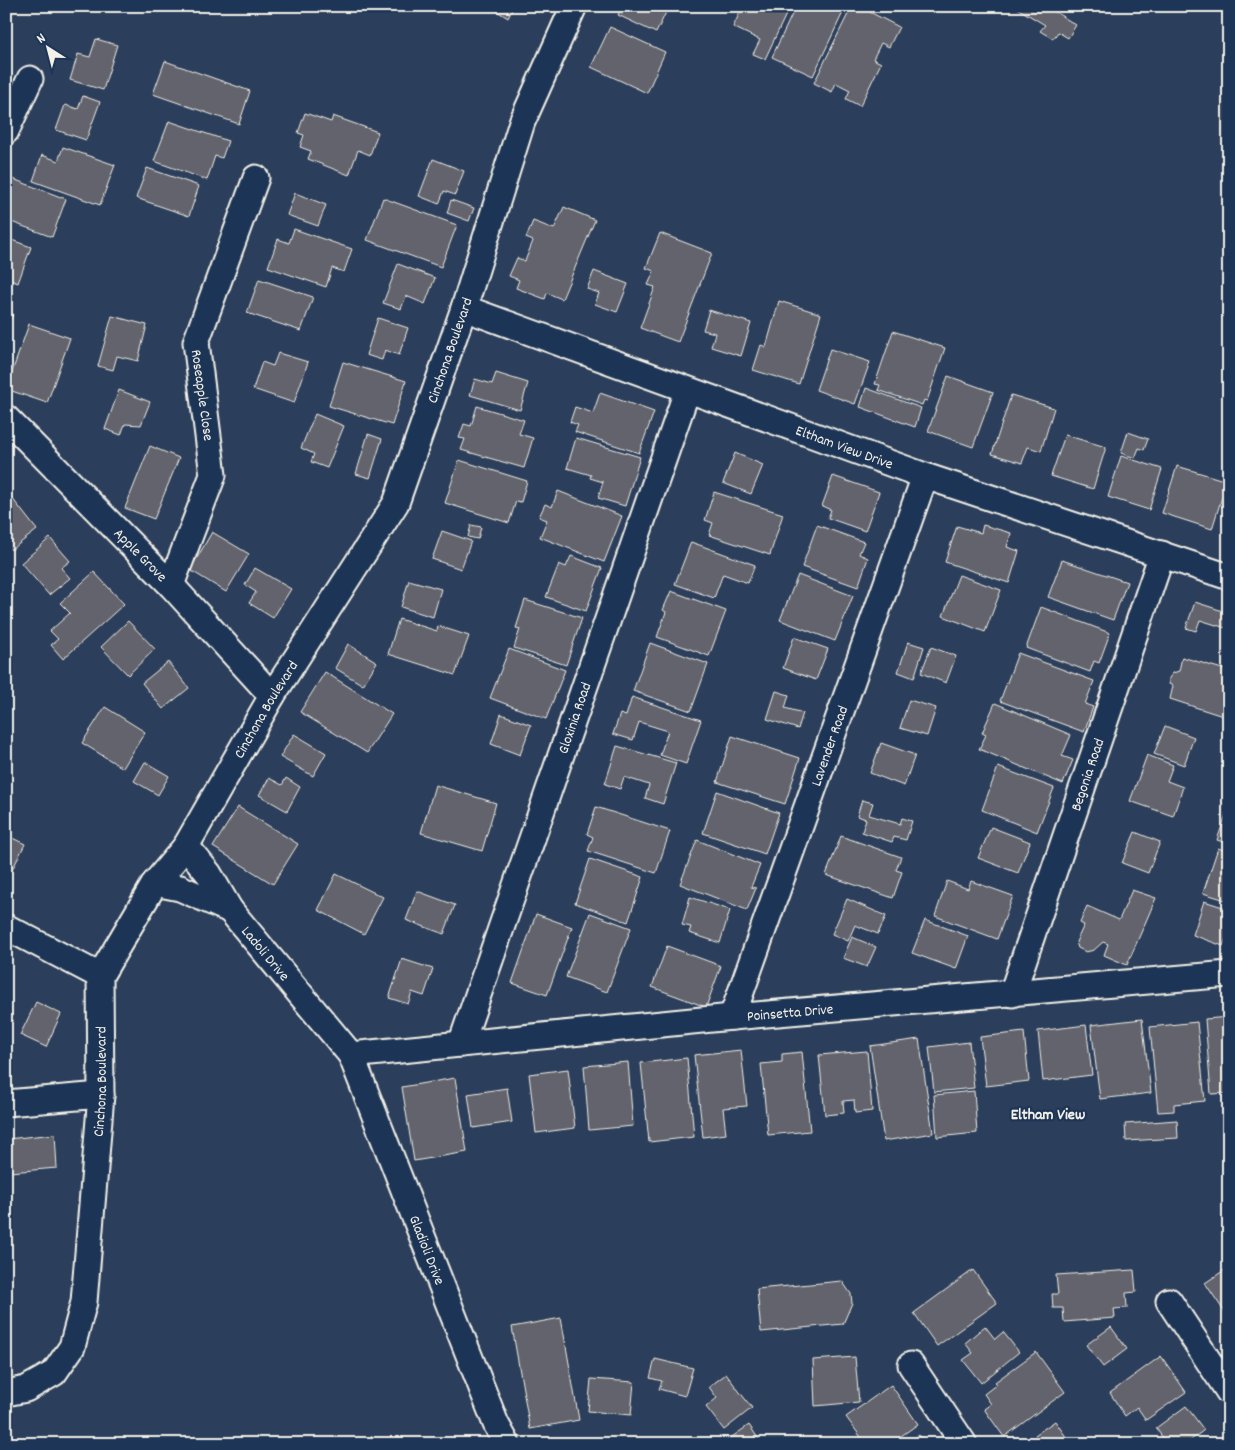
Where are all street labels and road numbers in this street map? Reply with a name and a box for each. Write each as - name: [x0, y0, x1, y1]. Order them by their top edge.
- street label: Cinchona Boulevard: [423, 295, 480, 407]
- street label: Roseapple Close: [184, 348, 218, 443]
- street label: Eltham View Drive: [792, 421, 896, 477]
- street label: Apple Grove: [108, 524, 172, 588]
- street label: Cinchona Boulevard: [229, 657, 305, 763]
- street label: Gloxinia Road: [553, 680, 598, 757]
- street label: Lavender Road: [806, 703, 855, 790]
- street label: Begonia Road: [1066, 736, 1111, 814]
- street label: Ladoli Drive: [235, 922, 294, 987]
- street label: Poinsetta Drive: [746, 999, 835, 1029]
- street label: Cinchona Boulevard: [89, 1026, 114, 1138]
- street label: Gladioli Drive: [402, 1212, 449, 1289]

